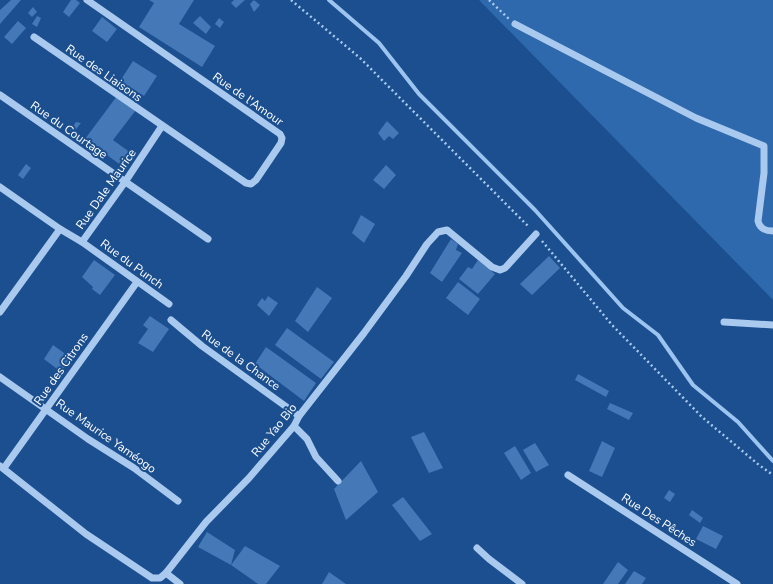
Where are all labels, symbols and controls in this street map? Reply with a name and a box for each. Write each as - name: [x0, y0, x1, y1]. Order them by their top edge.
- street label: Rue des Liaisons: [63, 41, 146, 105]
- street label: Rue de l'Amour: [209, 69, 287, 130]
- street label: Rue du Courtage: [27, 97, 111, 163]
- street label: Rue Dale Maurice: [72, 146, 140, 232]
- street label: Rue du Punch: [97, 236, 167, 292]
- street label: Rue de la Chance: [198, 326, 284, 394]
- street label: Rue des Citrons: [30, 329, 92, 408]
- street label: Rue Maurice Yaméogo: [53, 395, 160, 477]
- street label: Rue Yao Bio: [248, 400, 301, 460]
- street label: Rue Des Pêches: [618, 490, 700, 550]

